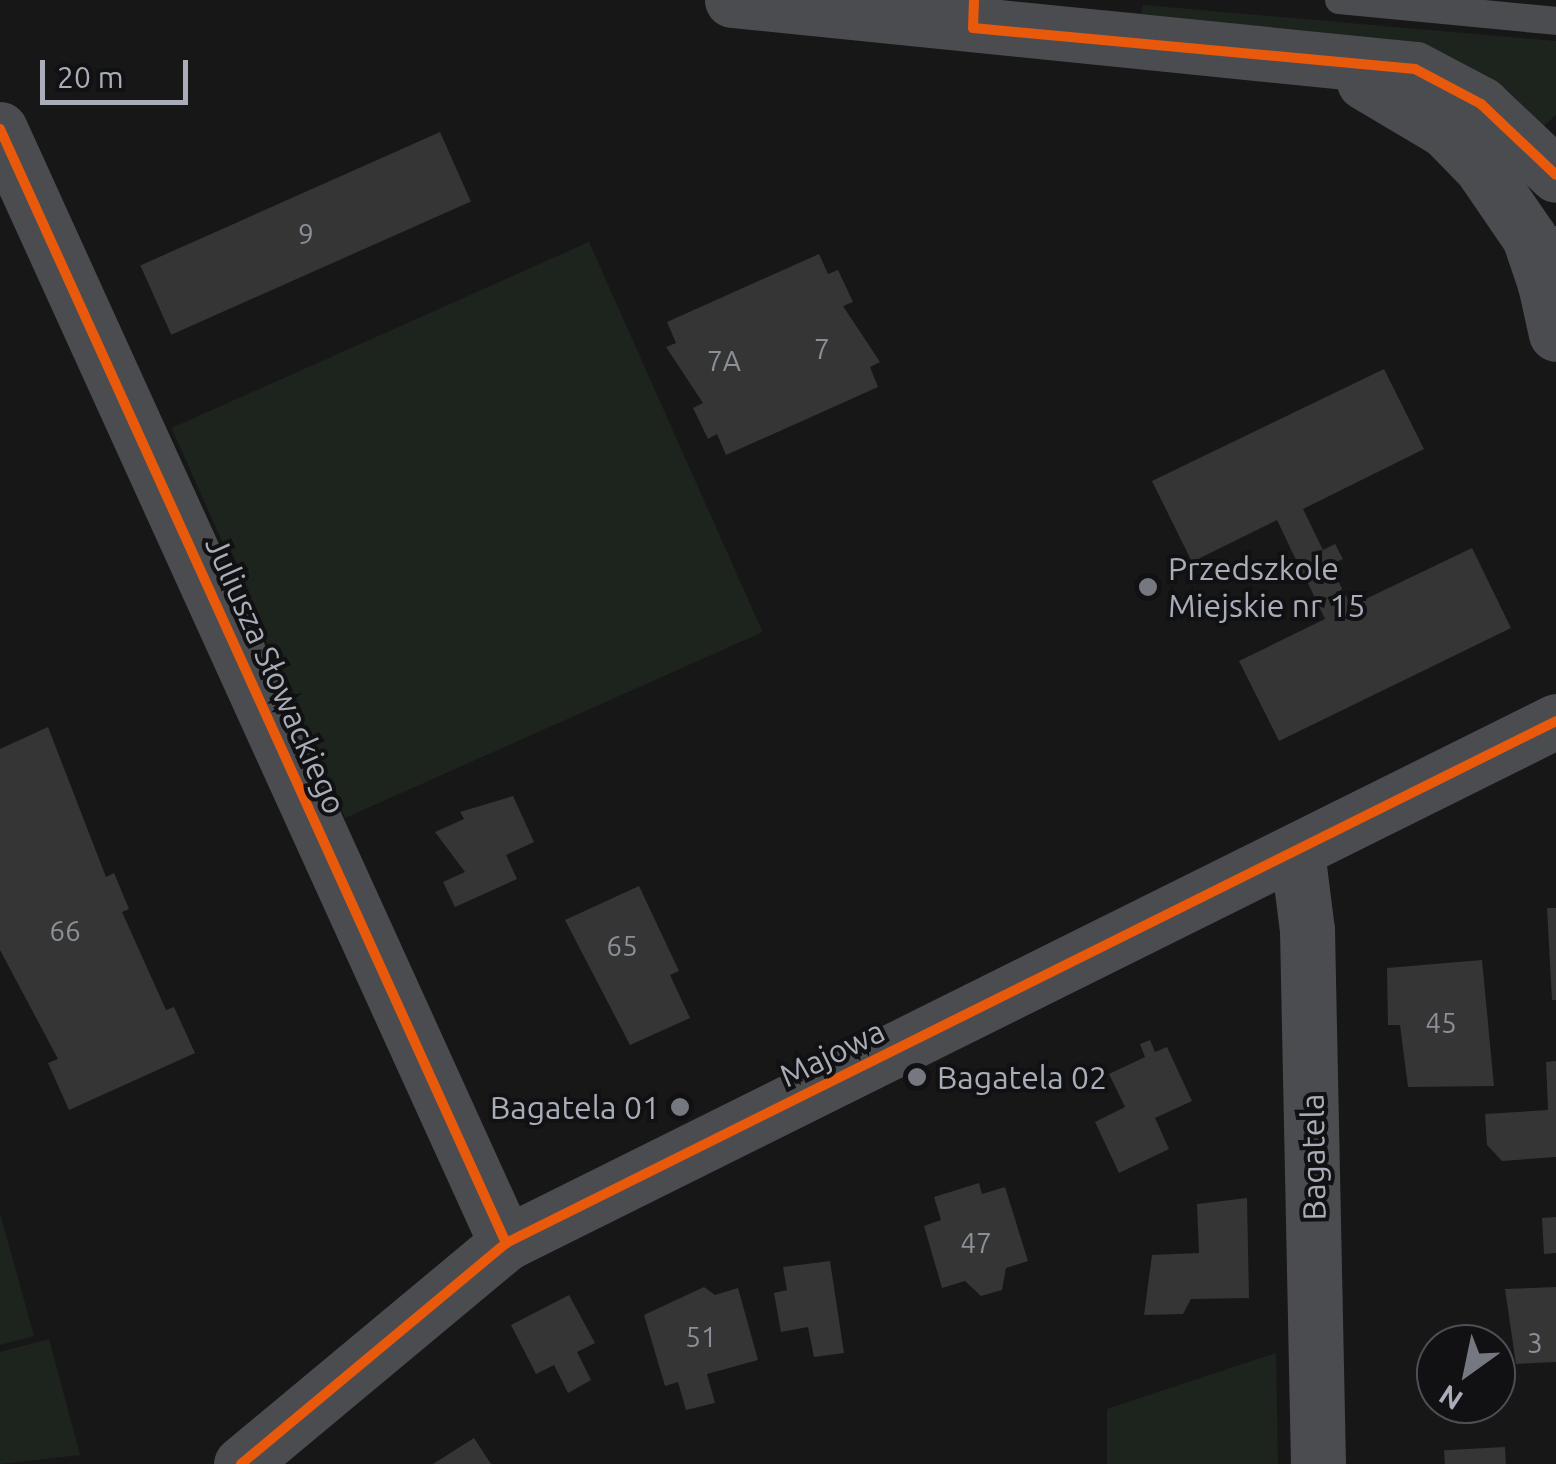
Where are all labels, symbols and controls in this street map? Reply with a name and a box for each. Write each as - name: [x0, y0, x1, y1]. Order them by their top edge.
- scale bar: [45, 40, 192, 102]
- text: 20 m: [57, 60, 124, 94]
- house number: 9: [298, 217, 314, 251]
- house number: 7: [814, 332, 830, 366]
- house number: 7A: [707, 344, 741, 378]
- street label: Juliusza Słowackiego: [198, 530, 354, 820]
- place label: Przedszkole Miejskie nr 15: [1168, 550, 1366, 625]
- marker: Przedszkole Miejskie nr 15: [1137, 576, 1159, 598]
- house number: 66: [49, 914, 81, 948]
- house number: 65: [606, 929, 638, 963]
- house number: 45: [1425, 1006, 1457, 1040]
- street label: Majowa: [773, 1011, 891, 1095]
- place label: Bagatela 02: [937, 1058, 1107, 1096]
- marker: Bagatela 02: [906, 1066, 928, 1088]
- place label: Bagatela 01: [490, 1088, 660, 1126]
- street label: Bagatela: [1293, 1093, 1333, 1221]
- marker: Bagatela 01: [669, 1096, 691, 1118]
- house number: 47: [960, 1226, 992, 1260]
- house number: 51: [685, 1320, 717, 1354]
- north arrow: [1416, 1324, 1516, 1424]
- house number: 3: [1527, 1326, 1543, 1360]
- text: N: [1433, 1379, 1468, 1417]

